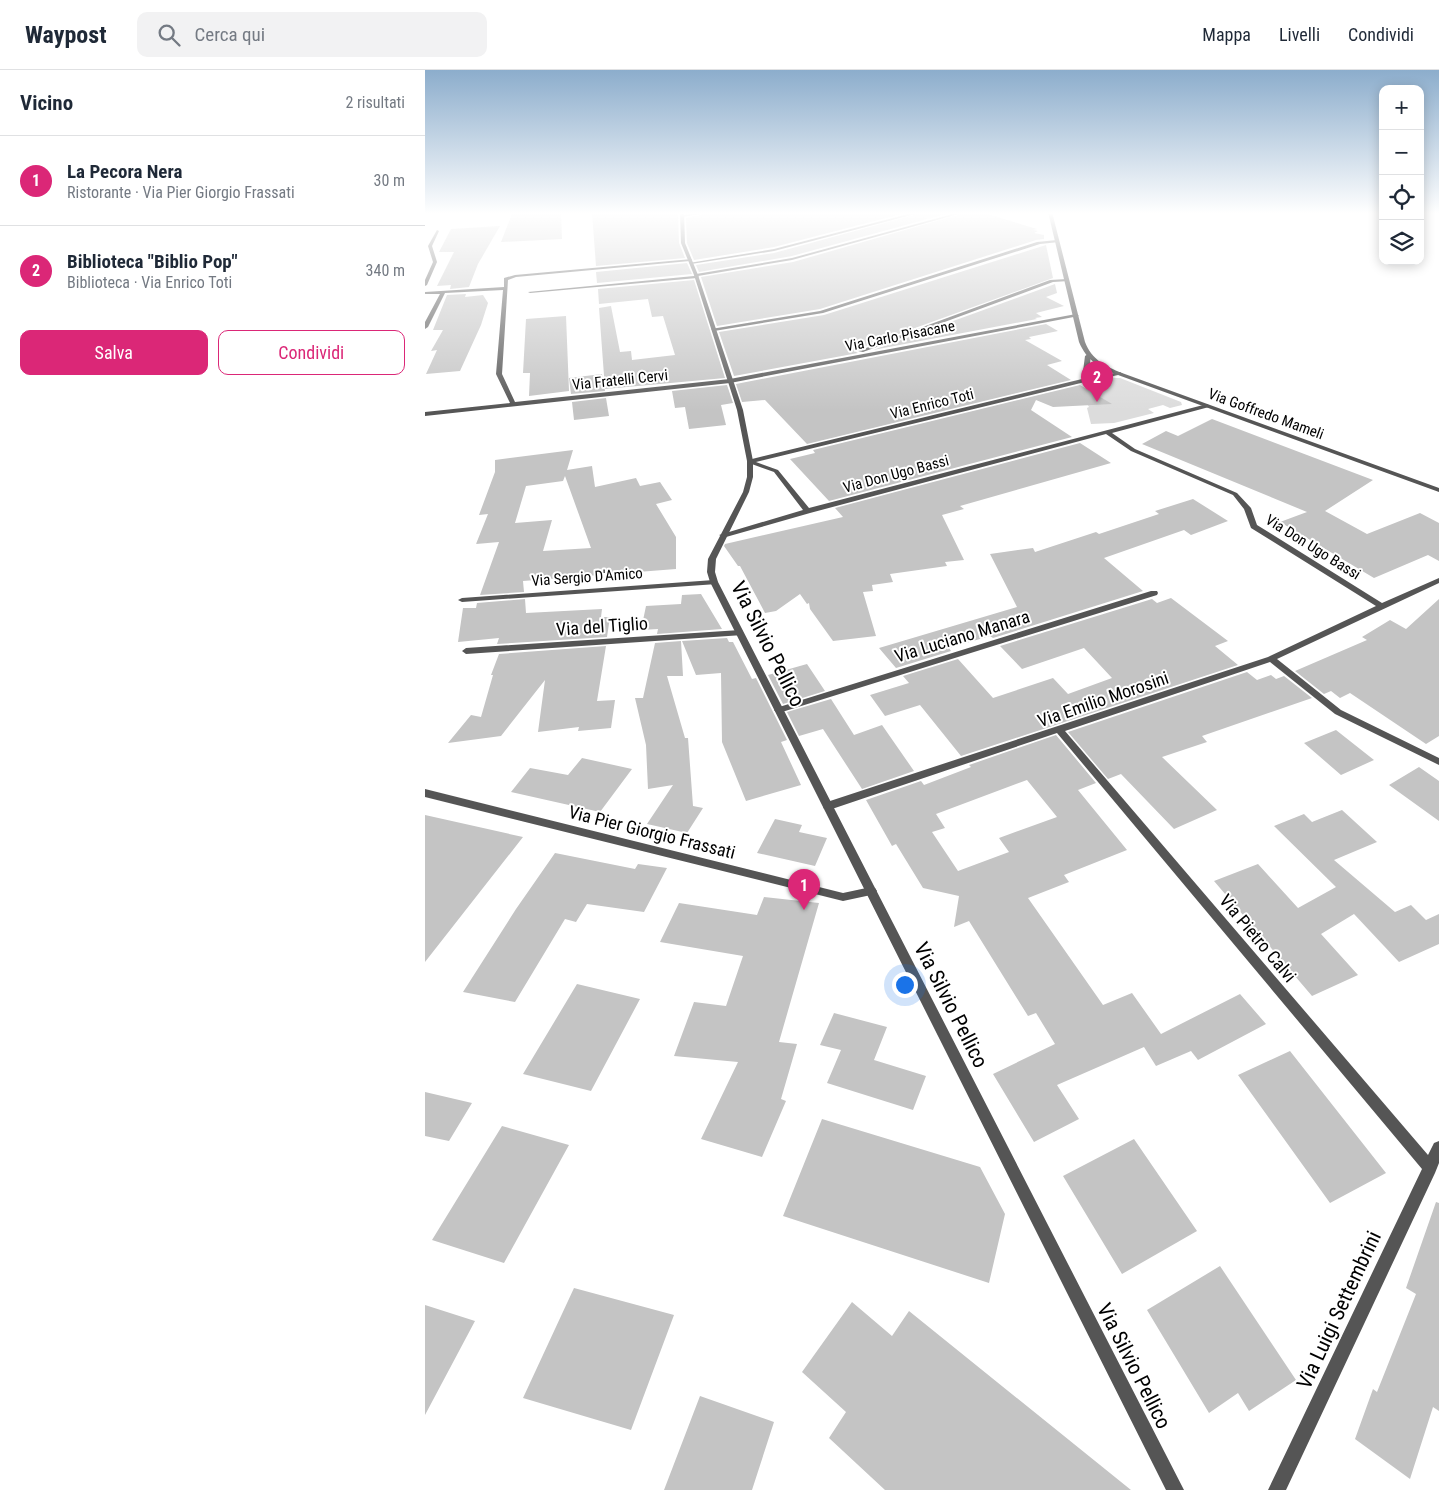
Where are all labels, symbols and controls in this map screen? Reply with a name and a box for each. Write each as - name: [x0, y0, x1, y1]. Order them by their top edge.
- search box: [137, 12, 487, 57]
- text: Waypost: [25, 21, 107, 49]
- icon: search: [155, 21, 183, 49]
- text: Cerca qui: [195, 23, 265, 46]
- text: Mappa: [1202, 24, 1251, 45]
- text: Livelli: [1279, 24, 1320, 45]
- text: Condividi: [1348, 24, 1414, 45]
- map controls: [1379, 85, 1424, 265]
- button: +: [1379, 85, 1424, 130]
- text: Vicino: [20, 91, 73, 115]
- text: 2 risultati: [345, 93, 405, 112]
- button: −: [1379, 130, 1424, 175]
- text: La Pecora Nera: [67, 160, 182, 183]
- text: 1: [32, 171, 40, 190]
- text: 30 m: [373, 171, 405, 190]
- button: locate: [1379, 175, 1424, 220]
- text: Ristorante · Via Pier Giorgio Frassati: [67, 183, 295, 202]
- button: layers: [1379, 220, 1424, 265]
- text: Biblioteca "Biblio Pop": [67, 250, 238, 273]
- text: 2: [32, 261, 40, 280]
- text: 340 m: [366, 261, 405, 280]
- text: Biblioteca · Via Enrico Toti: [67, 273, 232, 292]
- street label: Via Carlo Pisacane: [844, 317, 956, 355]
- button: Salva: [20, 330, 208, 375]
- button: Condividi: [218, 330, 405, 375]
- pin: 2: [1081, 361, 1113, 402]
- street label: Via Fratelli Cervi: [571, 366, 669, 394]
- street label: Via Enrico Toti: [888, 385, 976, 423]
- street label: Via Goffredo Mameli: [1206, 385, 1326, 443]
- street label: Via Don Ugo Bassi: [841, 451, 951, 497]
- street label: Via Don Ugo Bassi: [1262, 511, 1364, 583]
- street label: Via Sergio D'Amico: [531, 564, 643, 590]
- street label: Via Silvio Pellico: [726, 577, 810, 711]
- street label: Via Luciano Manara: [892, 605, 1032, 667]
- street label: Via del Tiglio: [555, 612, 649, 640]
- street label: Via Emilio Morosini: [1035, 667, 1171, 731]
- street label: Via Pier Giorgio Frassati: [566, 801, 738, 863]
- pin: 1: [788, 869, 820, 910]
- street label: Via Pietro Calvi: [1215, 890, 1301, 986]
- street label: Via Silvio Pellico: [909, 938, 993, 1072]
- your location: [892, 972, 918, 998]
- street label: Via Luigi Settembrini: [1292, 1227, 1386, 1393]
- street label: Via Silvio Pellico: [1092, 1299, 1176, 1433]

